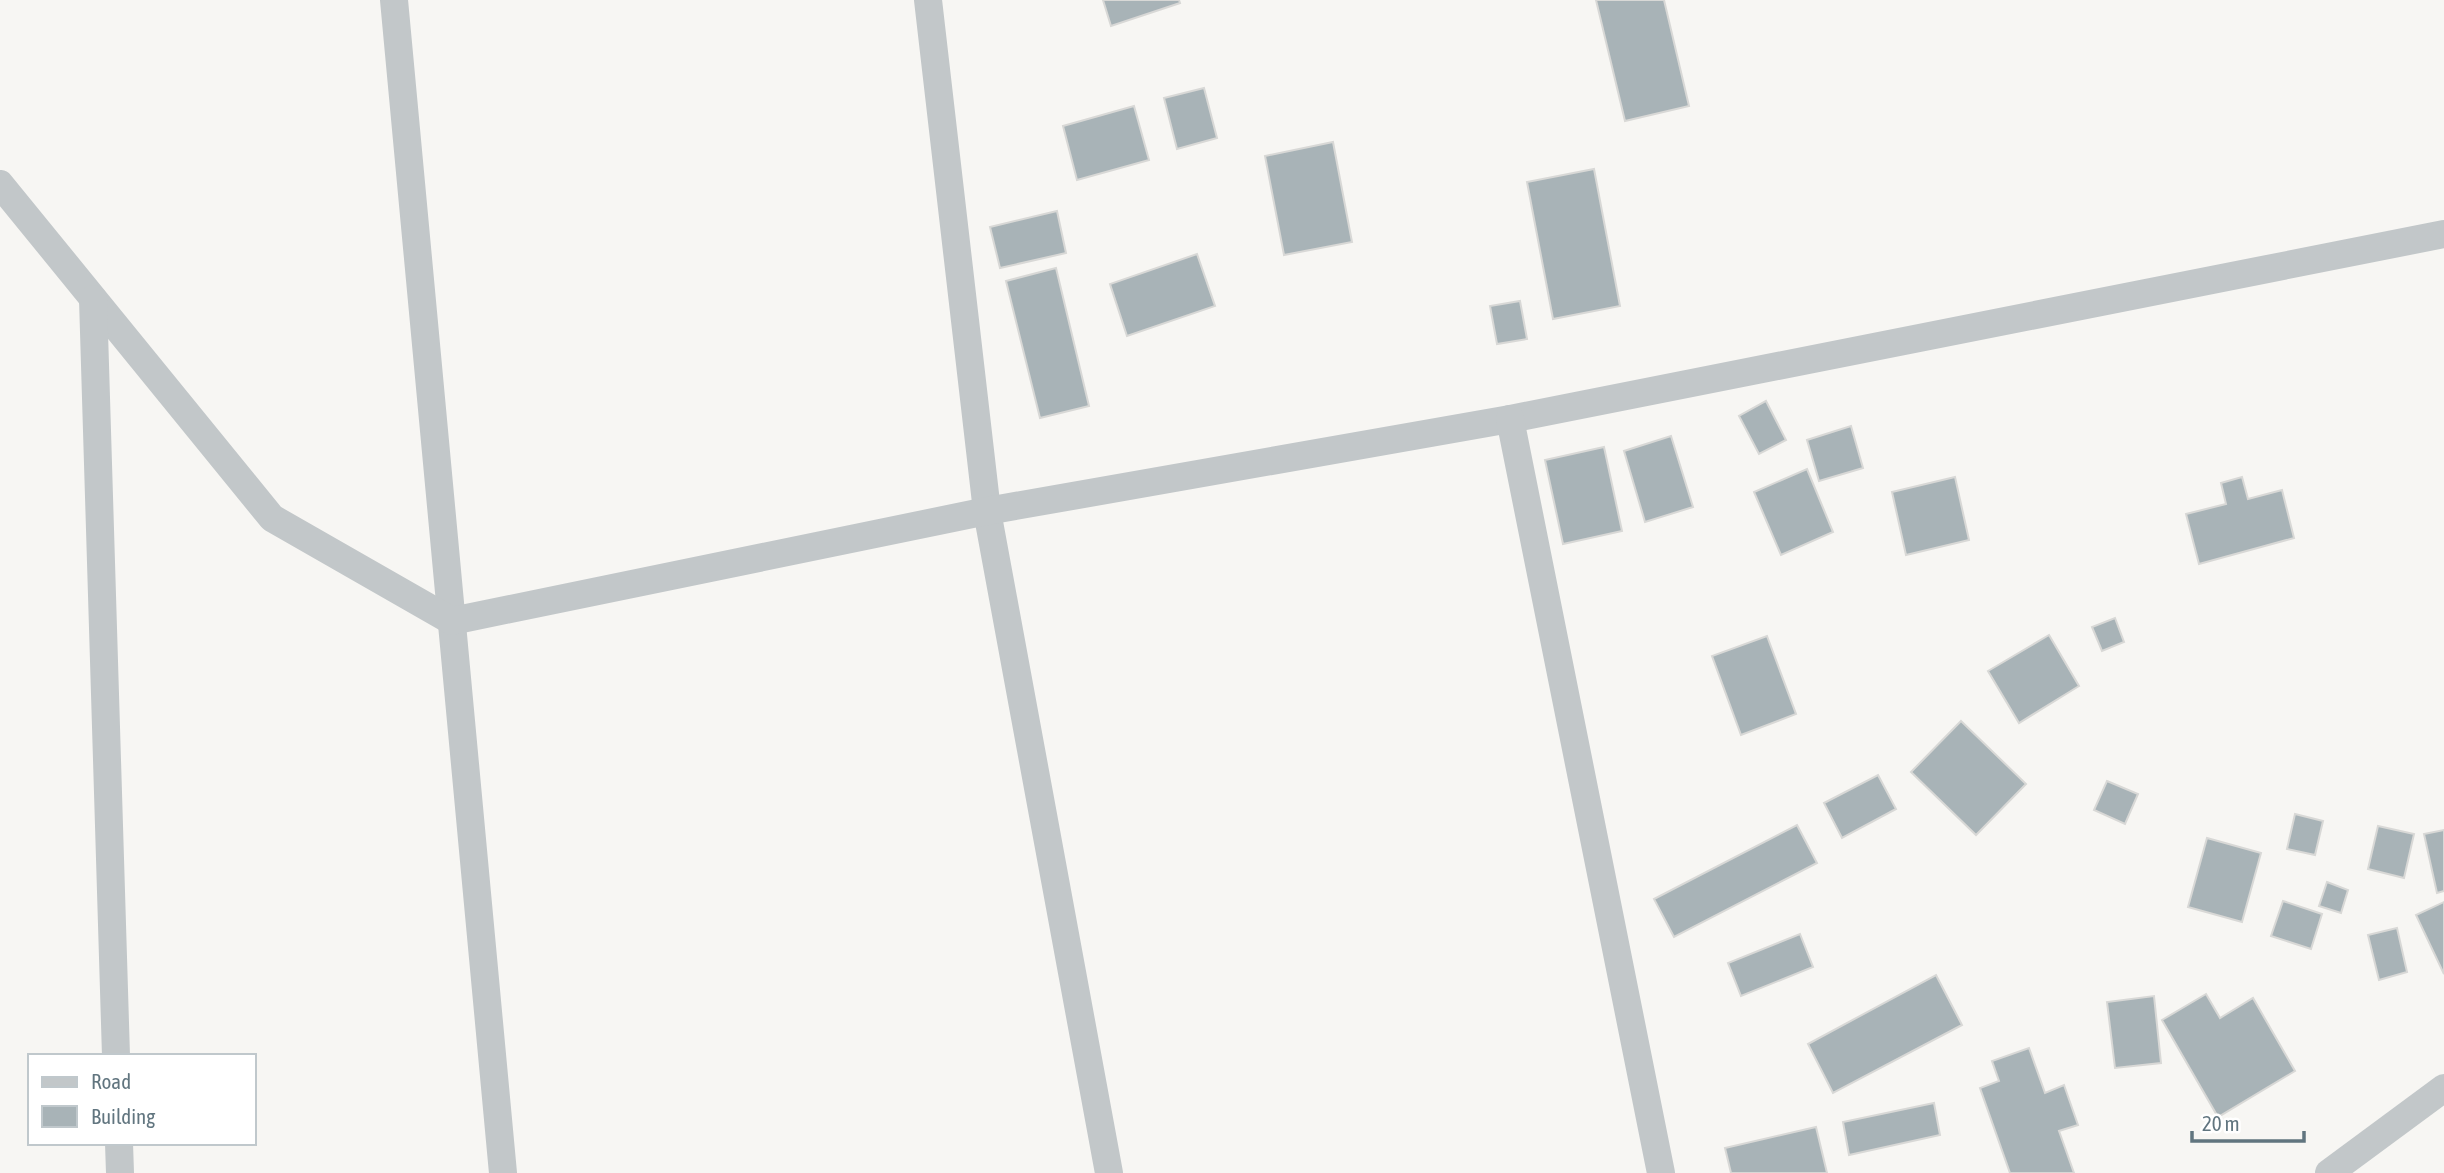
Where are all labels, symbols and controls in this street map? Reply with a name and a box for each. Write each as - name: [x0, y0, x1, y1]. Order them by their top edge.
- legend: [28, 1054, 256, 1145]
- text: Road: [91, 1069, 131, 1093]
- scale bar: [2192, 1100, 2304, 1144]
- text: Building: [91, 1104, 155, 1128]
- text: 20 m: [2202, 1111, 2240, 1135]

